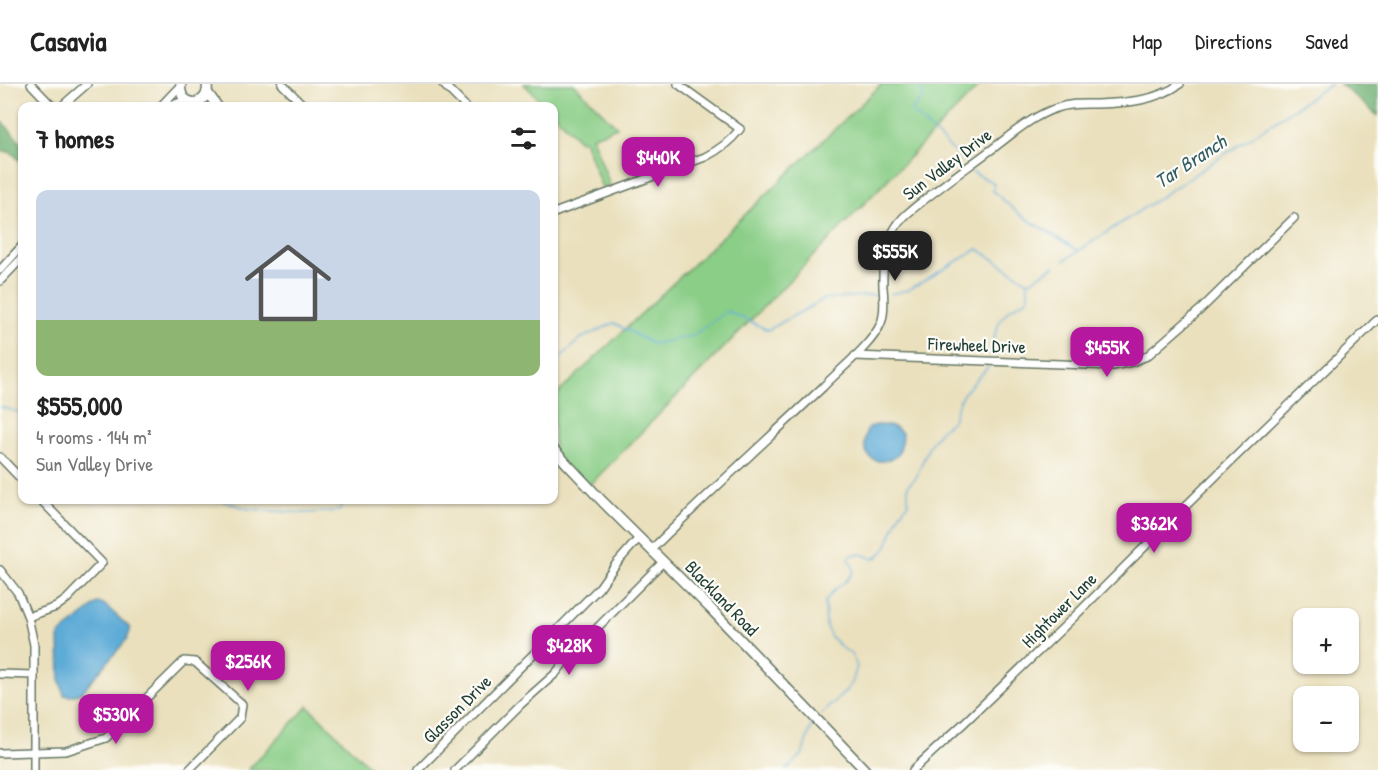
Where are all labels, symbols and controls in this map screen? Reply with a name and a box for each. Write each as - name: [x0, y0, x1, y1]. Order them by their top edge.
- text: Casavia: [30, 22, 107, 60]
- text: Map: [1132, 27, 1162, 56]
- text: Directions: [1195, 27, 1272, 56]
- text: Saved: [1305, 27, 1348, 56]
- text: 7 homes: [36, 121, 114, 156]
- icon: filters: [507, 122, 540, 155]
- street label: Sun Valley Drive: [897, 122, 997, 206]
- water label: Tar Branch: [1149, 127, 1232, 194]
- pin: $440K: [616, 137, 700, 188]
- text: $440K: [636, 143, 680, 170]
- icon: home: [234, 229, 342, 337]
- pin: $555K: [853, 231, 937, 282]
- text: $555K: [872, 237, 918, 264]
- pin: $455K: [1065, 327, 1149, 378]
- street label: Firewheel Drive: [927, 331, 1026, 359]
- text: $455K: [1084, 333, 1130, 360]
- text: $555,000: [36, 388, 122, 423]
- text: 4 rooms · 144 m²: [36, 423, 151, 450]
- text: Sun Valley Drive: [36, 450, 153, 477]
- pin: $362K: [1112, 503, 1196, 554]
- text: $362K: [1131, 509, 1177, 536]
- street label: Blackland Road: [680, 555, 764, 641]
- street label: Hightower Lane: [1016, 567, 1102, 653]
- map controls: [1293, 608, 1359, 752]
- button: +: [1293, 608, 1359, 674]
- pin: $428K: [527, 625, 611, 676]
- text: $428K: [546, 631, 592, 658]
- pin: $256K: [206, 641, 290, 692]
- text: $256K: [225, 647, 271, 674]
- street label: Glasson Drive: [417, 669, 497, 749]
- button: −: [1293, 686, 1359, 752]
- pin: $530K: [74, 694, 158, 745]
- text: $530K: [93, 700, 139, 727]

